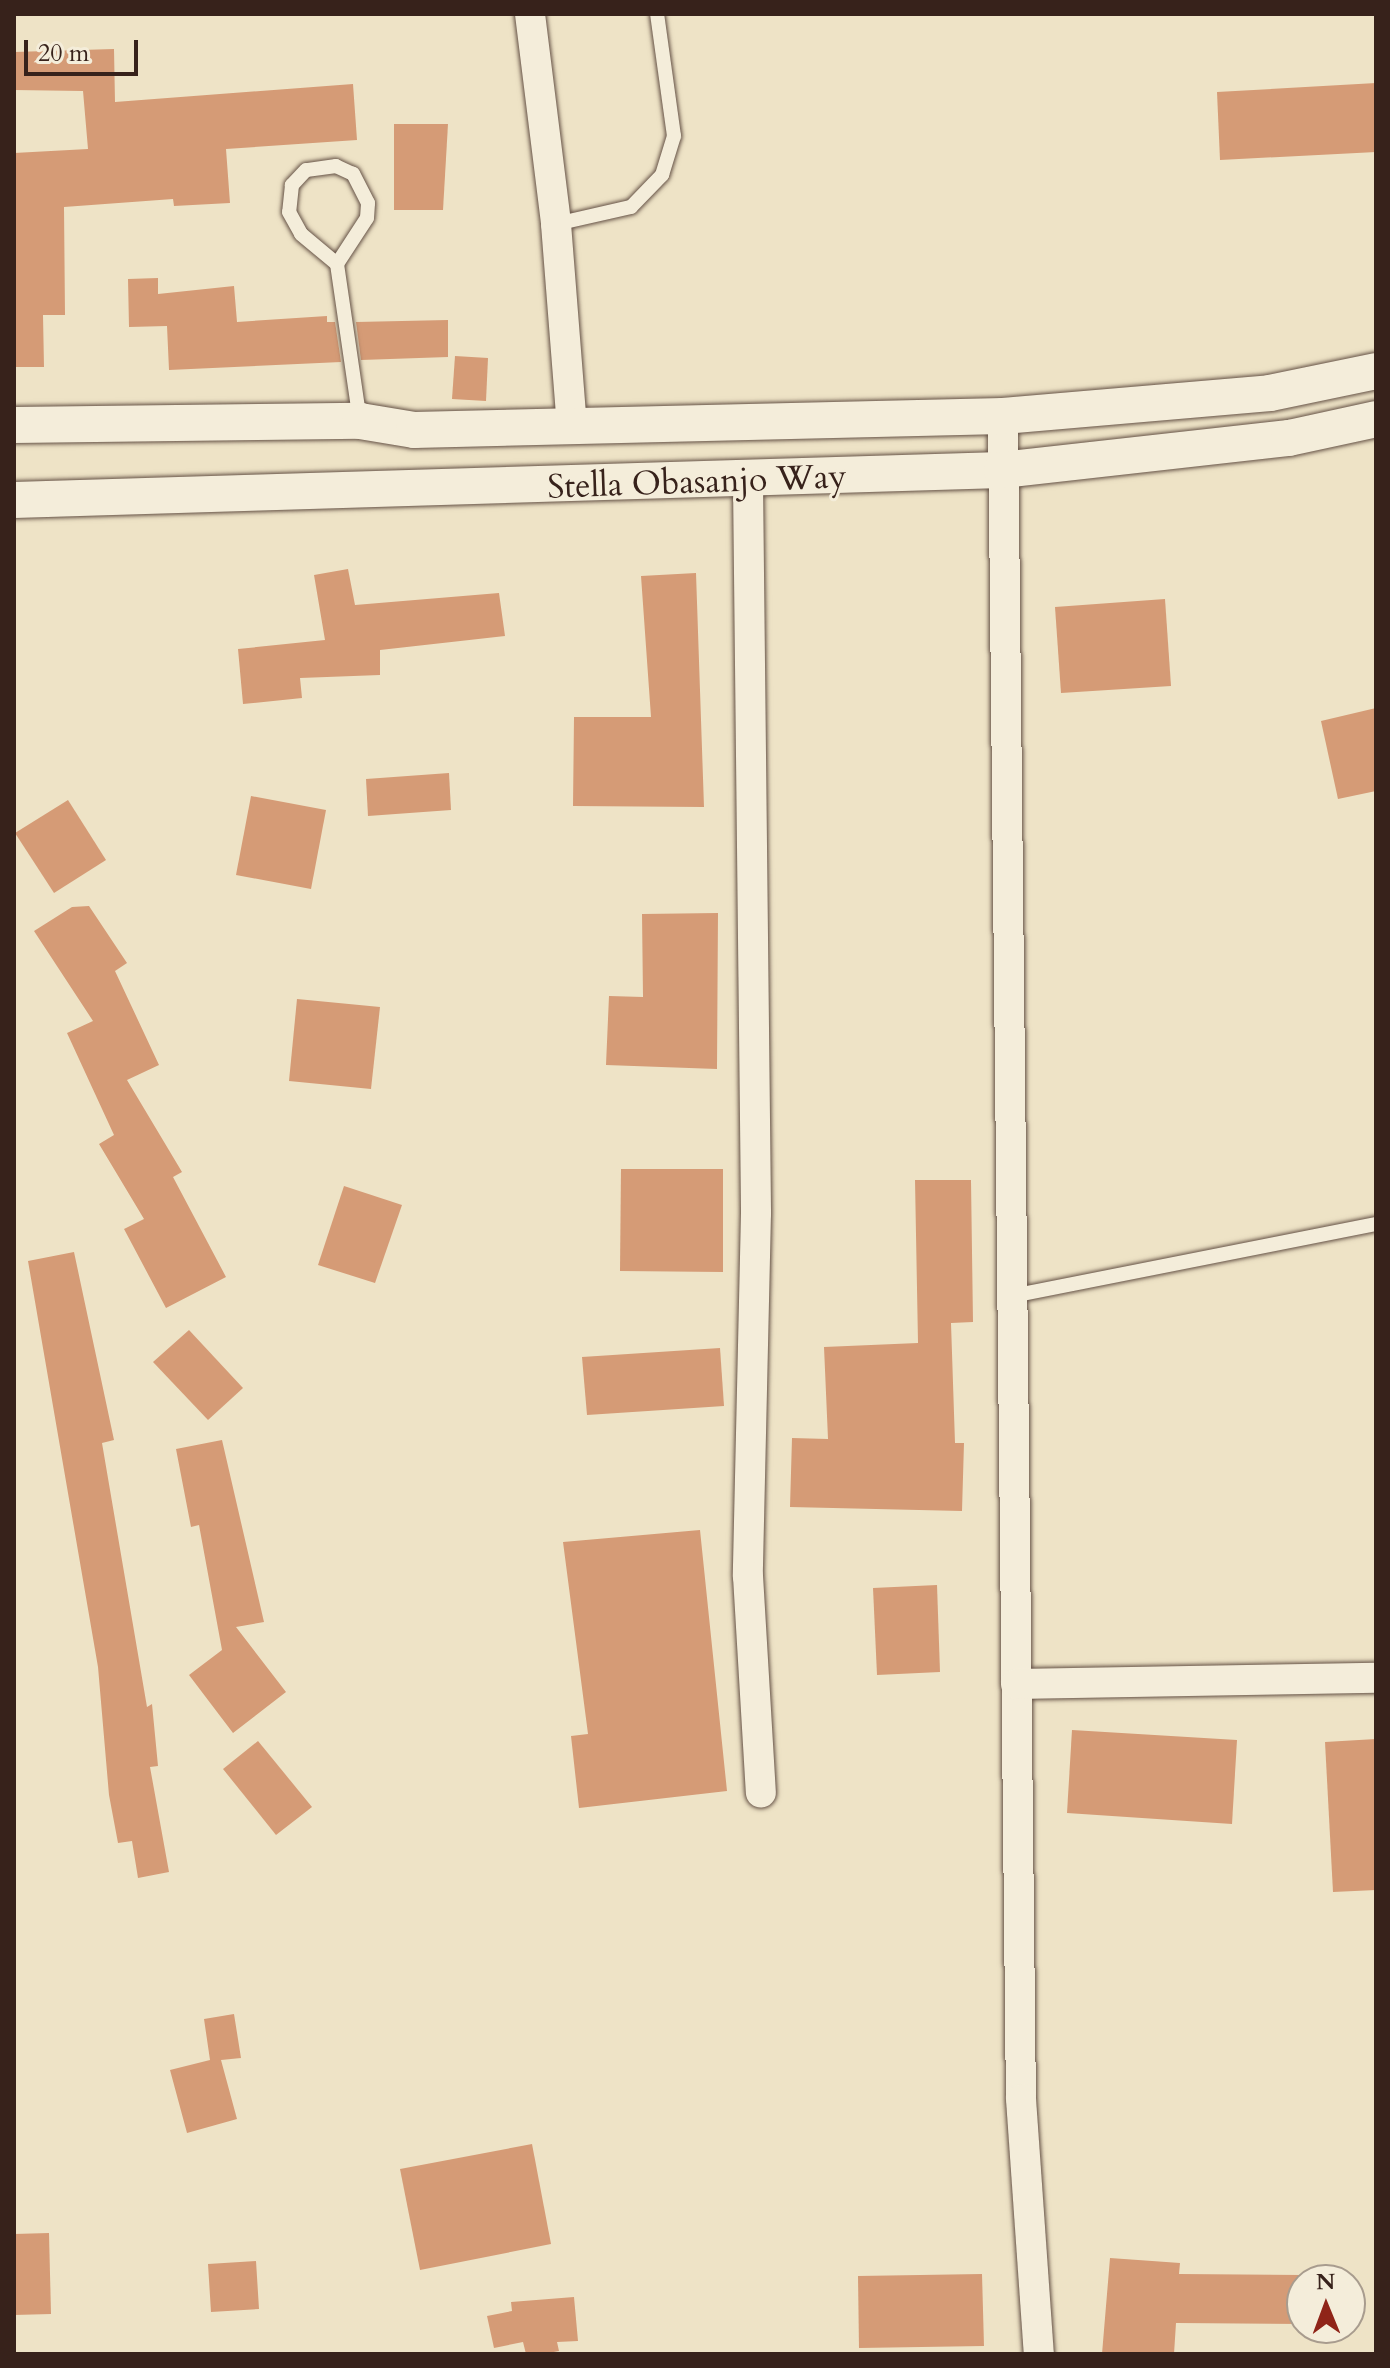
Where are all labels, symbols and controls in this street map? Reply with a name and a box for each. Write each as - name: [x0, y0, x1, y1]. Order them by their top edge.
- scale bar: [28, 24, 142, 74]
- text: 20 m: [38, 37, 89, 70]
- street label: Stella Obasanjo Way: [547, 456, 847, 508]
- north arrow: [1286, 2264, 1366, 2344]
- text: N: [1316, 2267, 1335, 2297]

